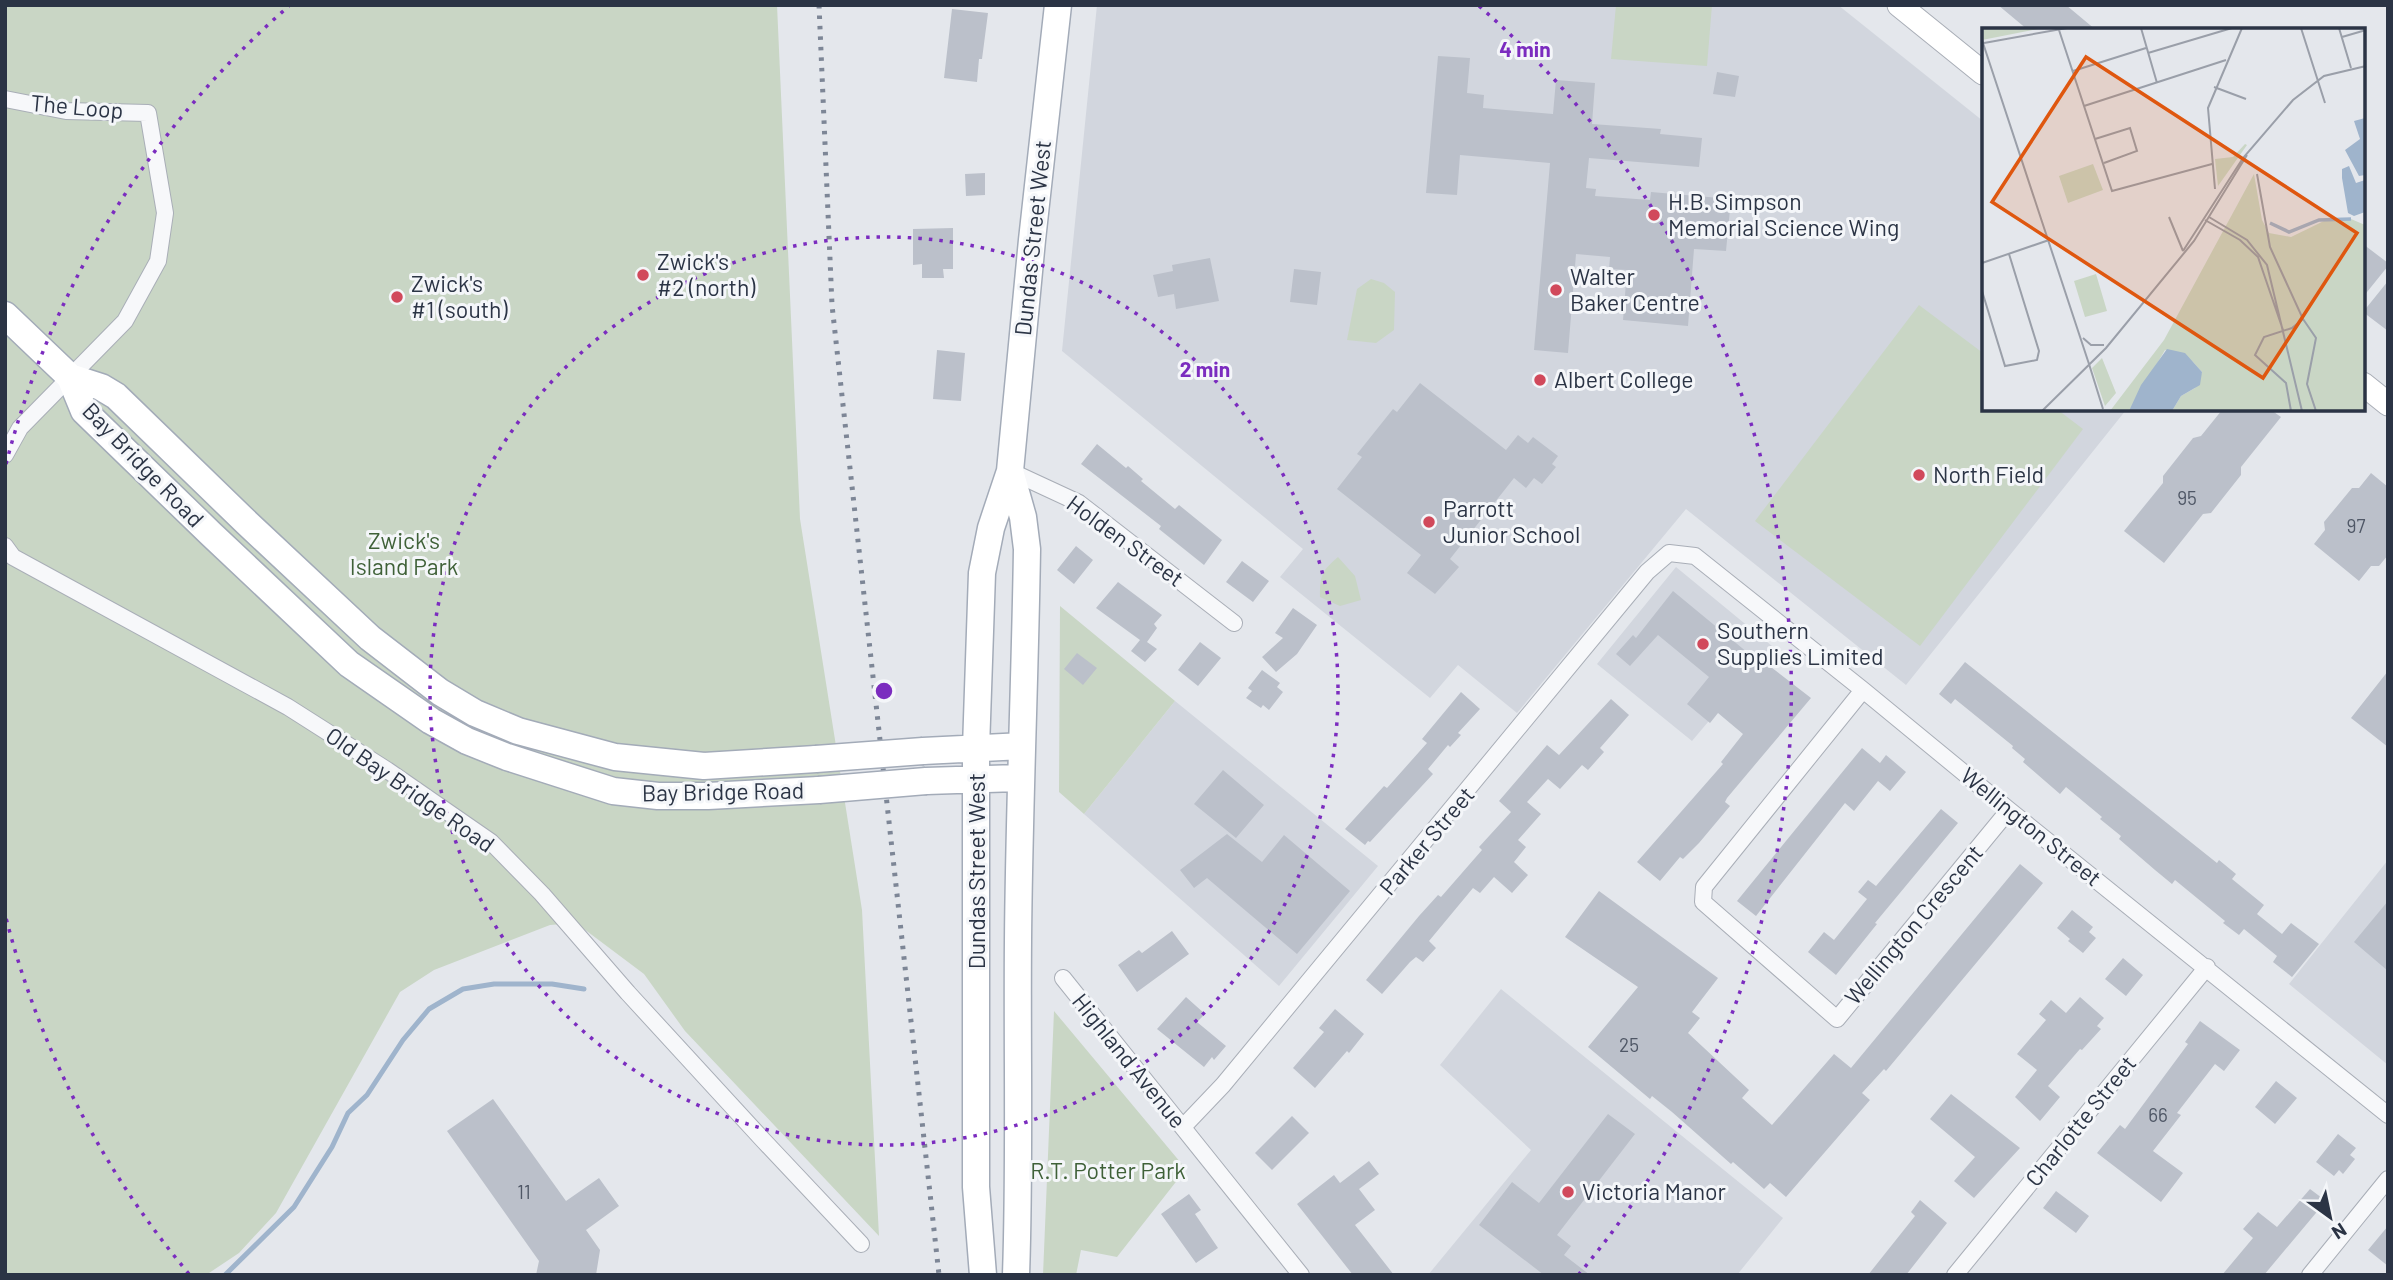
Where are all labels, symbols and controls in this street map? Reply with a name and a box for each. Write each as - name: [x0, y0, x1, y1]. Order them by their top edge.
- inset map: [1982, 28, 2365, 411]
- text: 4 min: [1499, 36, 1551, 61]
- street label: The Loop: [30, 88, 125, 124]
- street label: Dundas Street West: [1008, 139, 1056, 337]
- place label: H.B. Simpson Memorial Science Wing: [1668, 187, 1899, 241]
- marker: H.B. Simpson Memorial Science Wing: [1646, 207, 1662, 223]
- place label: Zwick's #2 (north): [657, 247, 756, 301]
- place label: Walter Baker Centre: [1570, 262, 1700, 316]
- marker: Zwick's #2 (north): [635, 267, 651, 283]
- place label: Zwick's #1 (south): [411, 269, 509, 323]
- marker: Walter Baker Centre: [1548, 282, 1564, 298]
- marker: Zwick's #1 (south): [389, 289, 405, 305]
- text: 2 min: [1180, 356, 1230, 381]
- place label: Albert College: [1554, 365, 1693, 393]
- marker: Albert College: [1532, 372, 1548, 388]
- street label: Bay Bridge Road: [77, 396, 210, 532]
- place label: North Field: [1933, 460, 2044, 488]
- marker: North Field: [1911, 467, 1927, 483]
- house number: 95: [2177, 486, 2197, 509]
- street label: Holden Street: [1062, 488, 1189, 592]
- place label: Parrott Junior School: [1443, 494, 1580, 548]
- marker: Parrott Junior School: [1421, 514, 1437, 530]
- house number: 97: [2347, 514, 2365, 537]
- park label: Zwick's Island Park: [350, 526, 458, 580]
- place label: Southern Supplies Limited: [1717, 616, 1884, 670]
- marker: Southern Supplies Limited: [1695, 636, 1711, 652]
- centre of rings: [872, 679, 896, 703]
- street label: Old Bay Bridge Road: [321, 721, 500, 858]
- street label: Wellington Street: [1956, 761, 2108, 891]
- street label: Dundas Street West: [962, 773, 990, 969]
- street label: Bay Bridge Road: [642, 776, 804, 806]
- street label: Parker Street: [1373, 781, 1480, 900]
- street label: Wellington Crescent: [1838, 839, 1988, 1010]
- street label: Highland Avenue: [1067, 987, 1193, 1133]
- house number: 25: [1619, 1033, 1639, 1056]
- street label: Charlotte Street: [2019, 1049, 2142, 1191]
- house number: 66: [2148, 1103, 2168, 1126]
- park label: R.T. Potter Park: [1030, 1156, 1186, 1184]
- place label: Victoria Manor: [1582, 1177, 1726, 1205]
- house number: 11: [517, 1180, 531, 1203]
- north arrow: [2295, 1182, 2365, 1252]
- marker: Victoria Manor: [1560, 1184, 1576, 1200]
- text: N: [2328, 1219, 2351, 1245]

